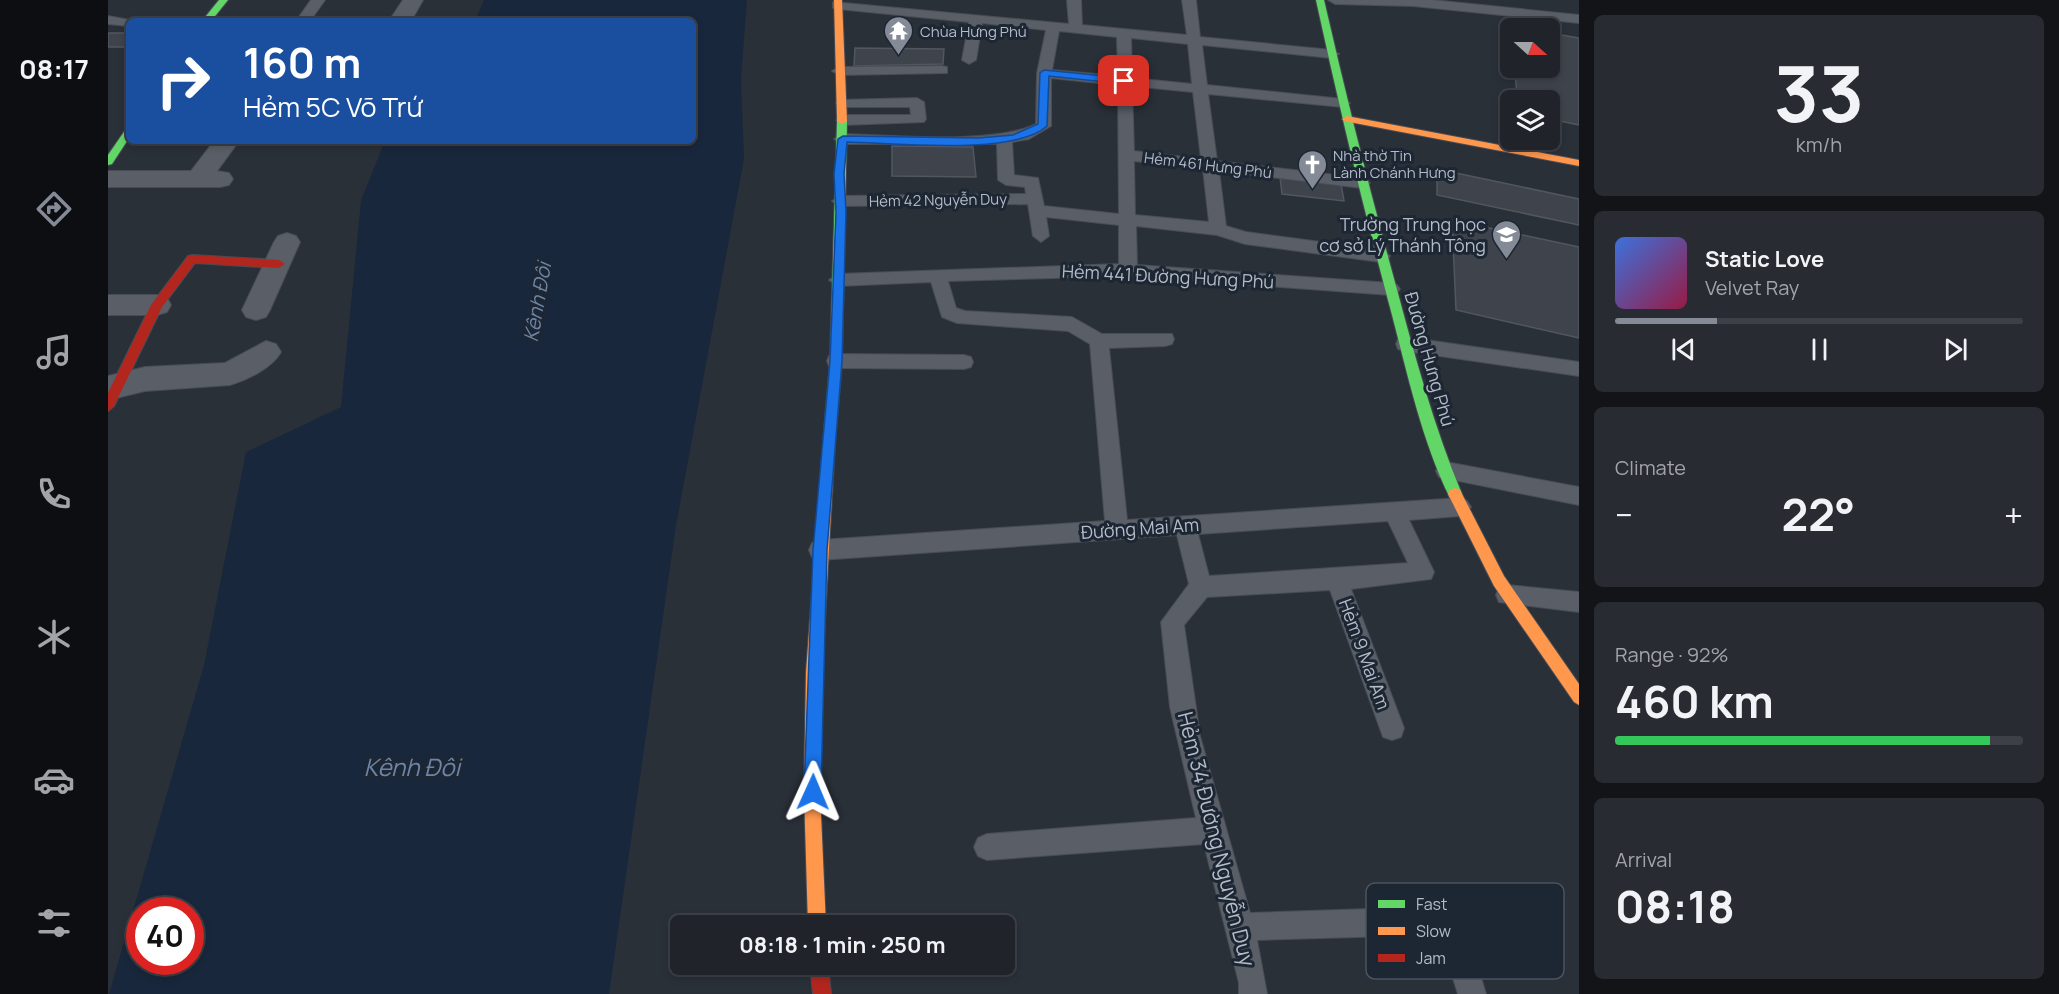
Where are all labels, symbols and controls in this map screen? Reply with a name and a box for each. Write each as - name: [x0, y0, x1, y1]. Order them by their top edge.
- temple icon: Chùa Hưng Phú: [883, 15, 915, 57]
- north arrow: [1500, 18, 1560, 78]
- map controls: [1500, 18, 1560, 150]
- place label: Chùa Hưng Phú: [920, 21, 1027, 42]
- text: 160 m: [243, 33, 361, 91]
- text: 33: [1774, 39, 1864, 145]
- icon: right: [144, 42, 222, 120]
- text: 08:17: [19, 50, 89, 87]
- pin: [1098, 55, 1149, 106]
- icon: arrive: [1107, 64, 1140, 97]
- text: Hẻm 5C Võ Trứ: [243, 88, 422, 125]
- button: layers: [1500, 90, 1560, 150]
- text: km/h: [1796, 131, 1842, 158]
- place label: Nhà thờ Tin Lành Chánh Hưng: [1333, 145, 1456, 183]
- street label: Hẻm 461 Hưng Phú: [1143, 147, 1273, 183]
- church icon: Nhà thờ Tin Lành Chánh Hưng: [1296, 148, 1328, 190]
- icon: directions: [33, 188, 75, 230]
- street label: Hẻm 42 Nguyễn Duy: [869, 188, 1007, 212]
- place label: Trường Trung học cơ sở Lý Thánh Tông: [1319, 212, 1486, 257]
- school or university icon: Trường Trung học cơ sở Lý Thánh Tông: [1491, 218, 1523, 260]
- text: Static Love: [1705, 244, 1824, 274]
- water label: Kênh Đôi: [517, 258, 558, 344]
- street label: Hẻm 441 Đường Hưng Phú: [1061, 258, 1275, 294]
- text: Velvet Ray: [1705, 274, 1799, 301]
- street label: Đường Hưng Phú: [1399, 289, 1461, 429]
- icon: music: [33, 331, 75, 373]
- icon: previous: [1667, 333, 1700, 366]
- icon: pause: [1803, 333, 1836, 366]
- icon: next: [1939, 333, 1972, 366]
- text: Climate: [1615, 454, 1686, 481]
- icon: phone: [33, 473, 75, 515]
- text: 22°: [1781, 483, 1855, 545]
- text: −: [1615, 492, 1633, 537]
- text: +: [2004, 492, 2023, 537]
- street label: Đường Mai Am: [1080, 512, 1200, 544]
- street label: Hẻm 9 Mai Am: [1334, 595, 1396, 713]
- icon: climate: [33, 616, 75, 658]
- text: Range · 92%: [1615, 641, 1729, 668]
- text: 460 km: [1615, 670, 1774, 732]
- street label: Hẻm 34 Đường Nguyễn Duy: [1172, 709, 1262, 969]
- water label: Kênh Đôi: [364, 750, 464, 783]
- icon: car: [33, 759, 75, 801]
- position arrow: [781, 760, 845, 824]
- text: Arrival: [1615, 846, 1672, 873]
- text: 08:18: [1615, 875, 1735, 937]
- legend: [1366, 883, 1564, 979]
- text: Fast: [1416, 893, 1447, 915]
- speed limit sign: 40: [126, 897, 204, 975]
- icon: filters: [33, 902, 75, 944]
- text: Slow: [1416, 920, 1451, 942]
- text: 08:18 · 1 min · 250 m: [739, 930, 946, 960]
- text: Jam: [1416, 947, 1446, 969]

